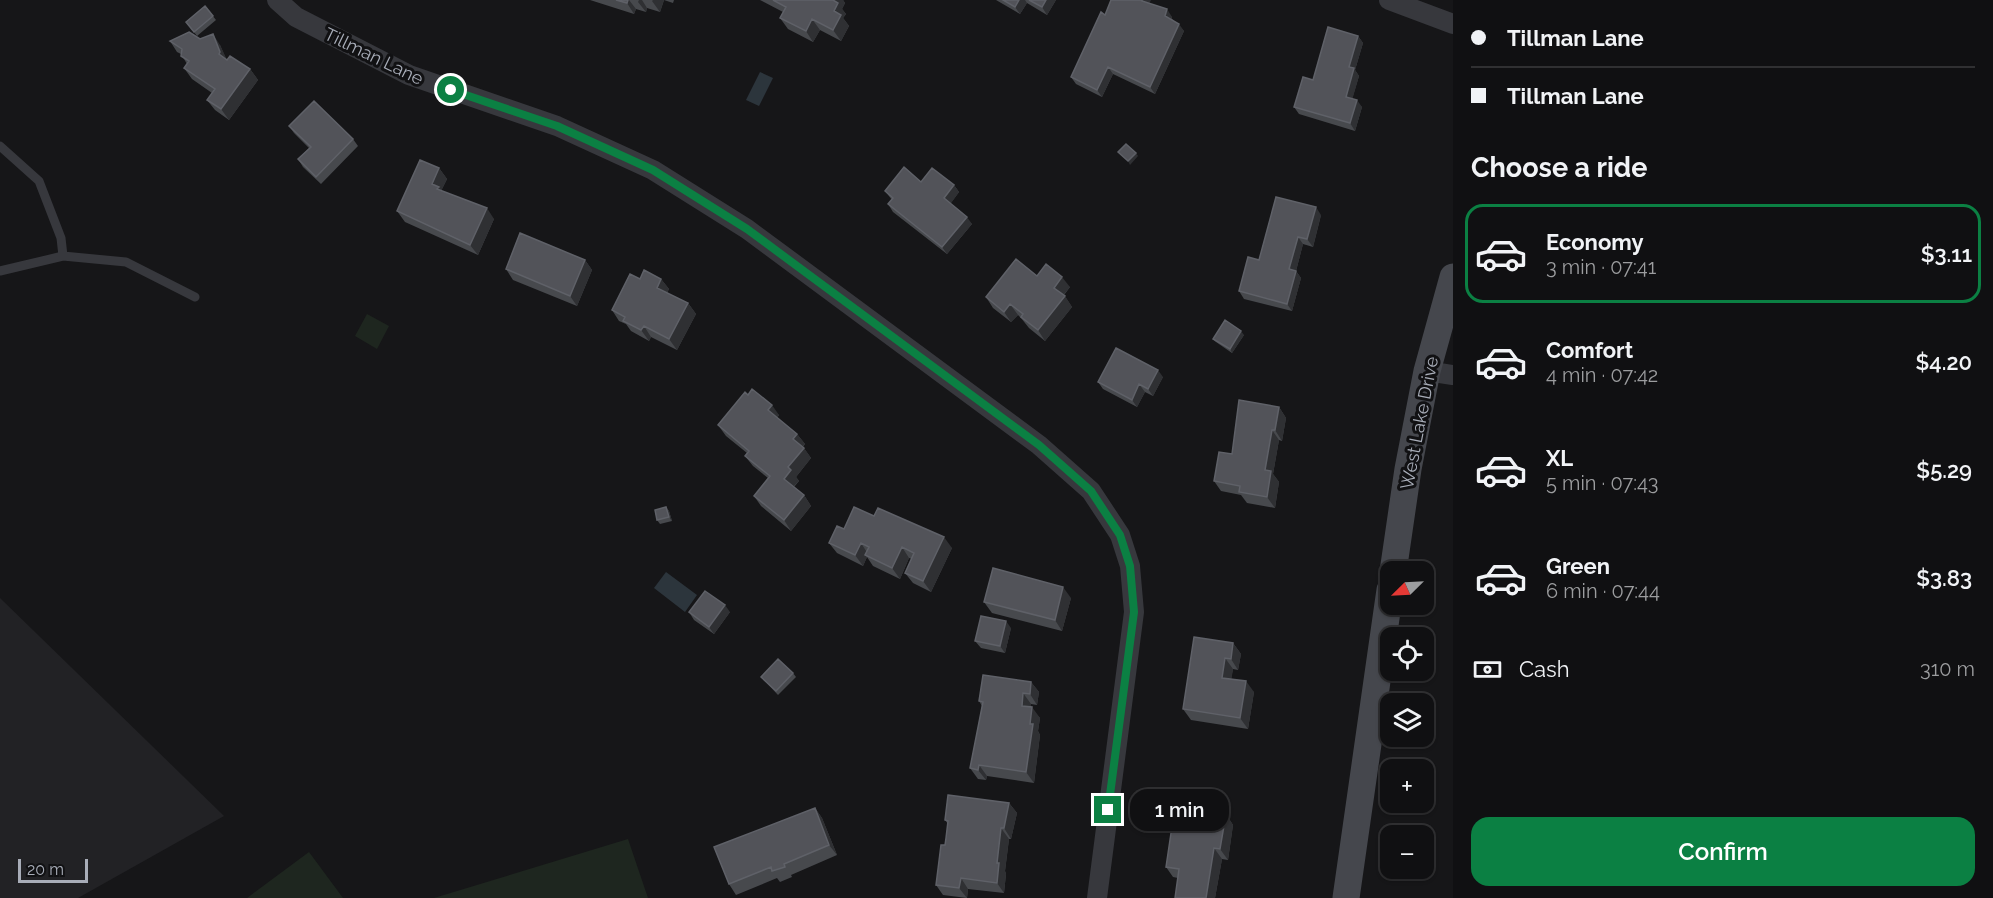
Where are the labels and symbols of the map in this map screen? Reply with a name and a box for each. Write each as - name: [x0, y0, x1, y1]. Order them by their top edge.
- street label: Tillman Lane: [321, 23, 427, 89]
- route start: [437, 76, 464, 103]
- street label: West Lake Drive: [1396, 354, 1442, 491]
- north arrow: [1380, 561, 1434, 615]
- callout: 1 min: [1129, 789, 1228, 831]
- route end: [1094, 796, 1121, 823]
- scale bar: [18, 856, 88, 884]

